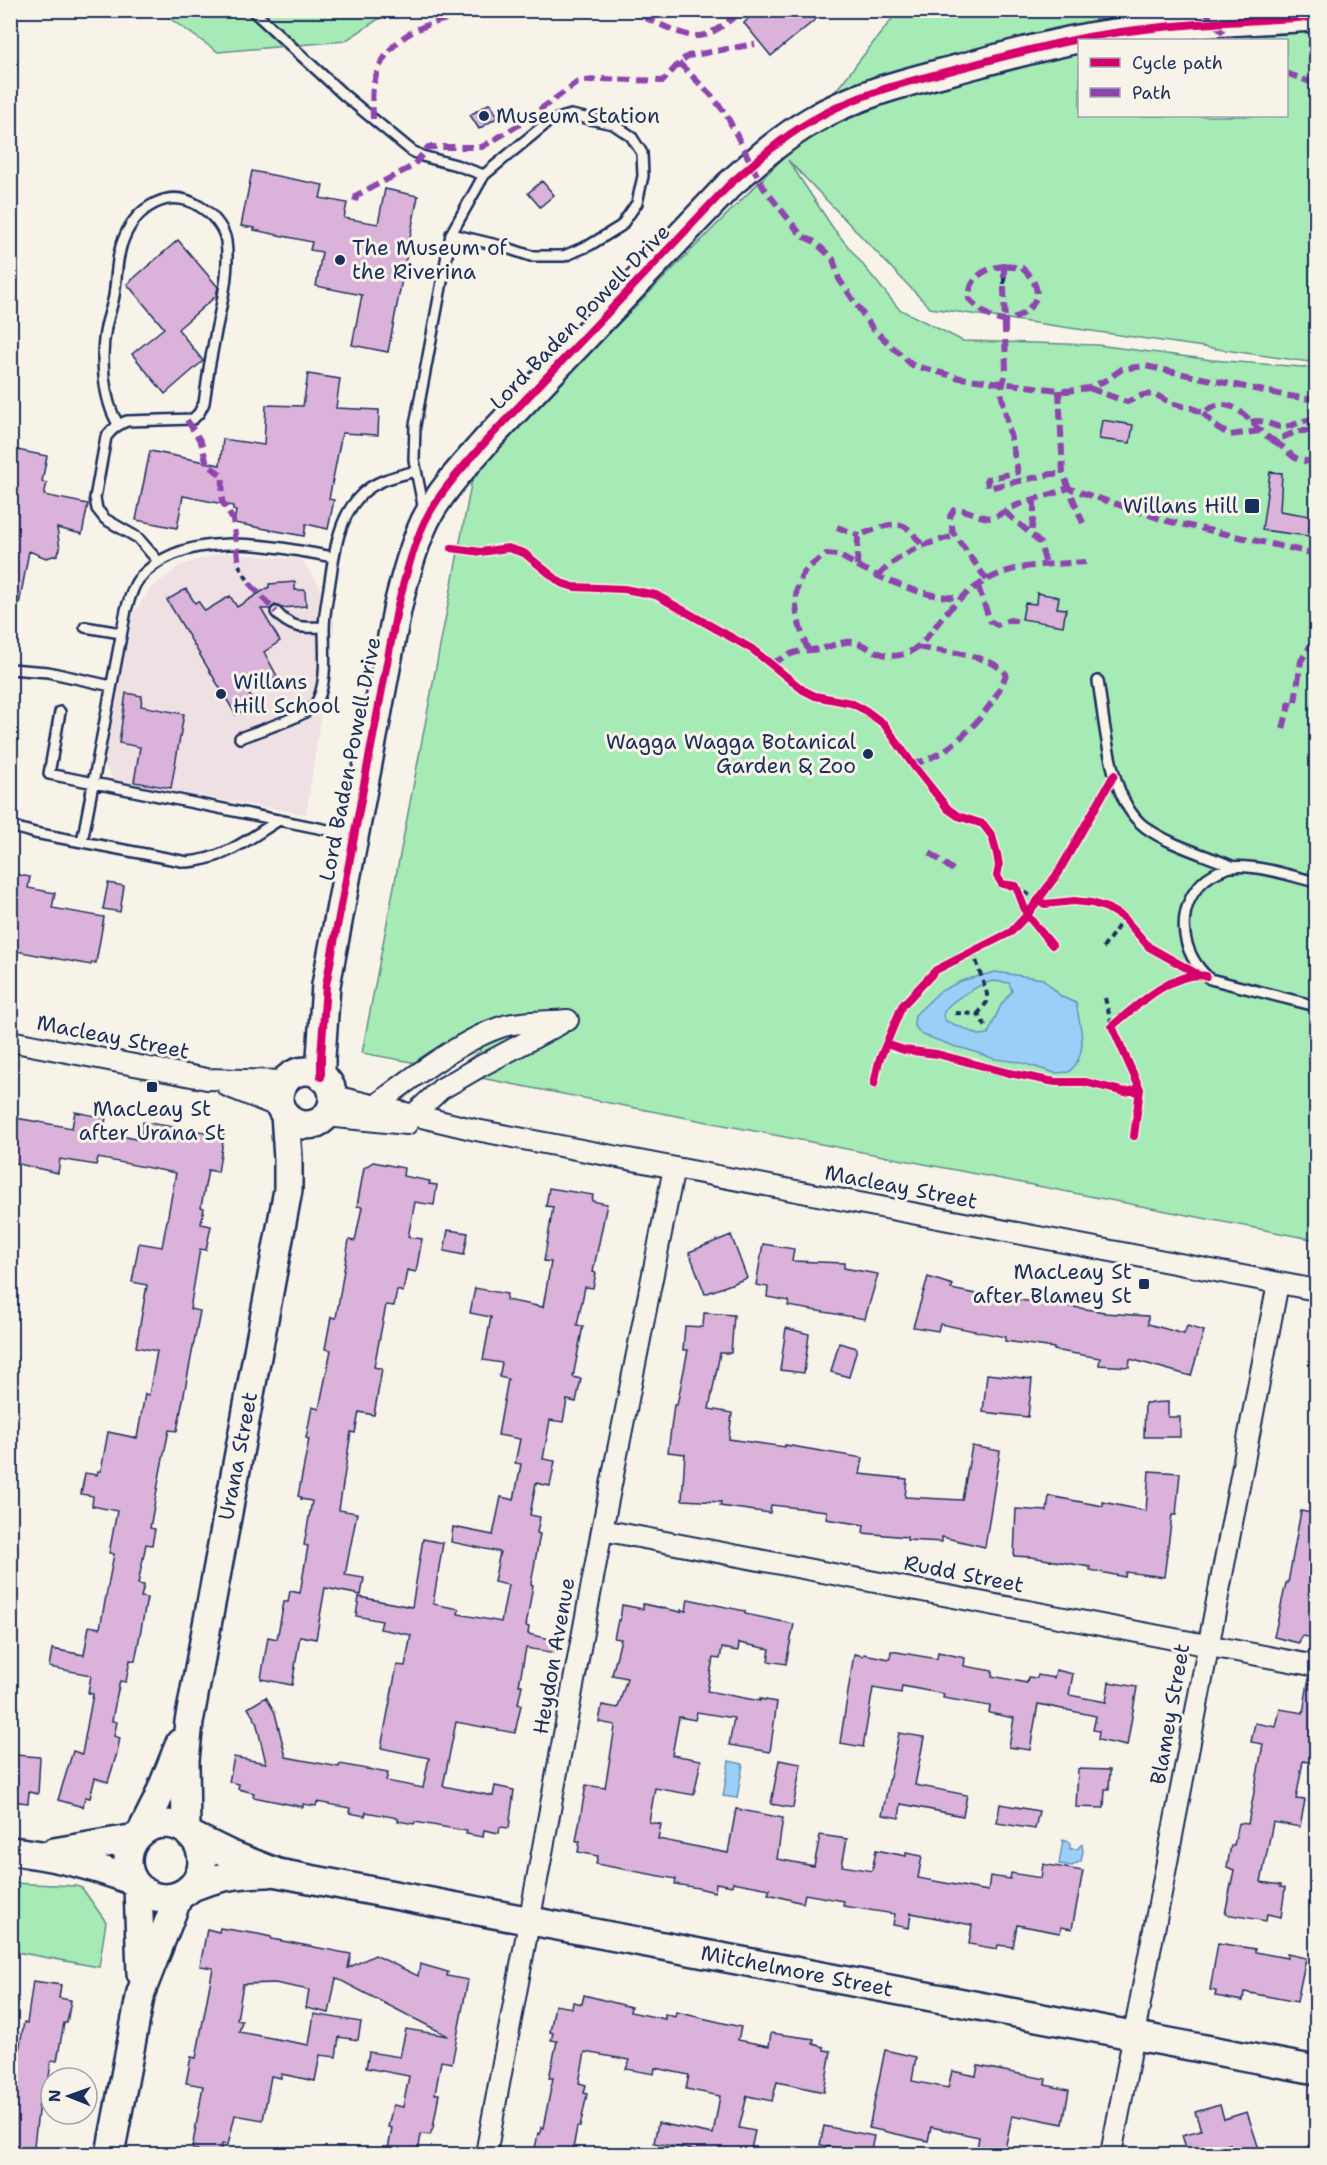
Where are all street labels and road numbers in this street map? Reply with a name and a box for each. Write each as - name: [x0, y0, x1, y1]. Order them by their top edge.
- street label: Lord Baden Powell Drive: [484, 218, 676, 416]
- street label: Lord Baden Powell Drive: [313, 635, 387, 883]
- street label: Macleay Street: [34, 1008, 192, 1066]
- street label: Macleay Street: [822, 1158, 980, 1216]
- street label: Urana Street: [212, 1389, 264, 1523]
- street label: Rudd Street: [902, 1549, 1026, 1599]
- street label: Heydon Avenue: [526, 1575, 582, 1737]
- street label: Blamey Street: [1144, 1641, 1196, 1787]
- street label: Mitchelmore Street: [698, 1939, 896, 2003]

